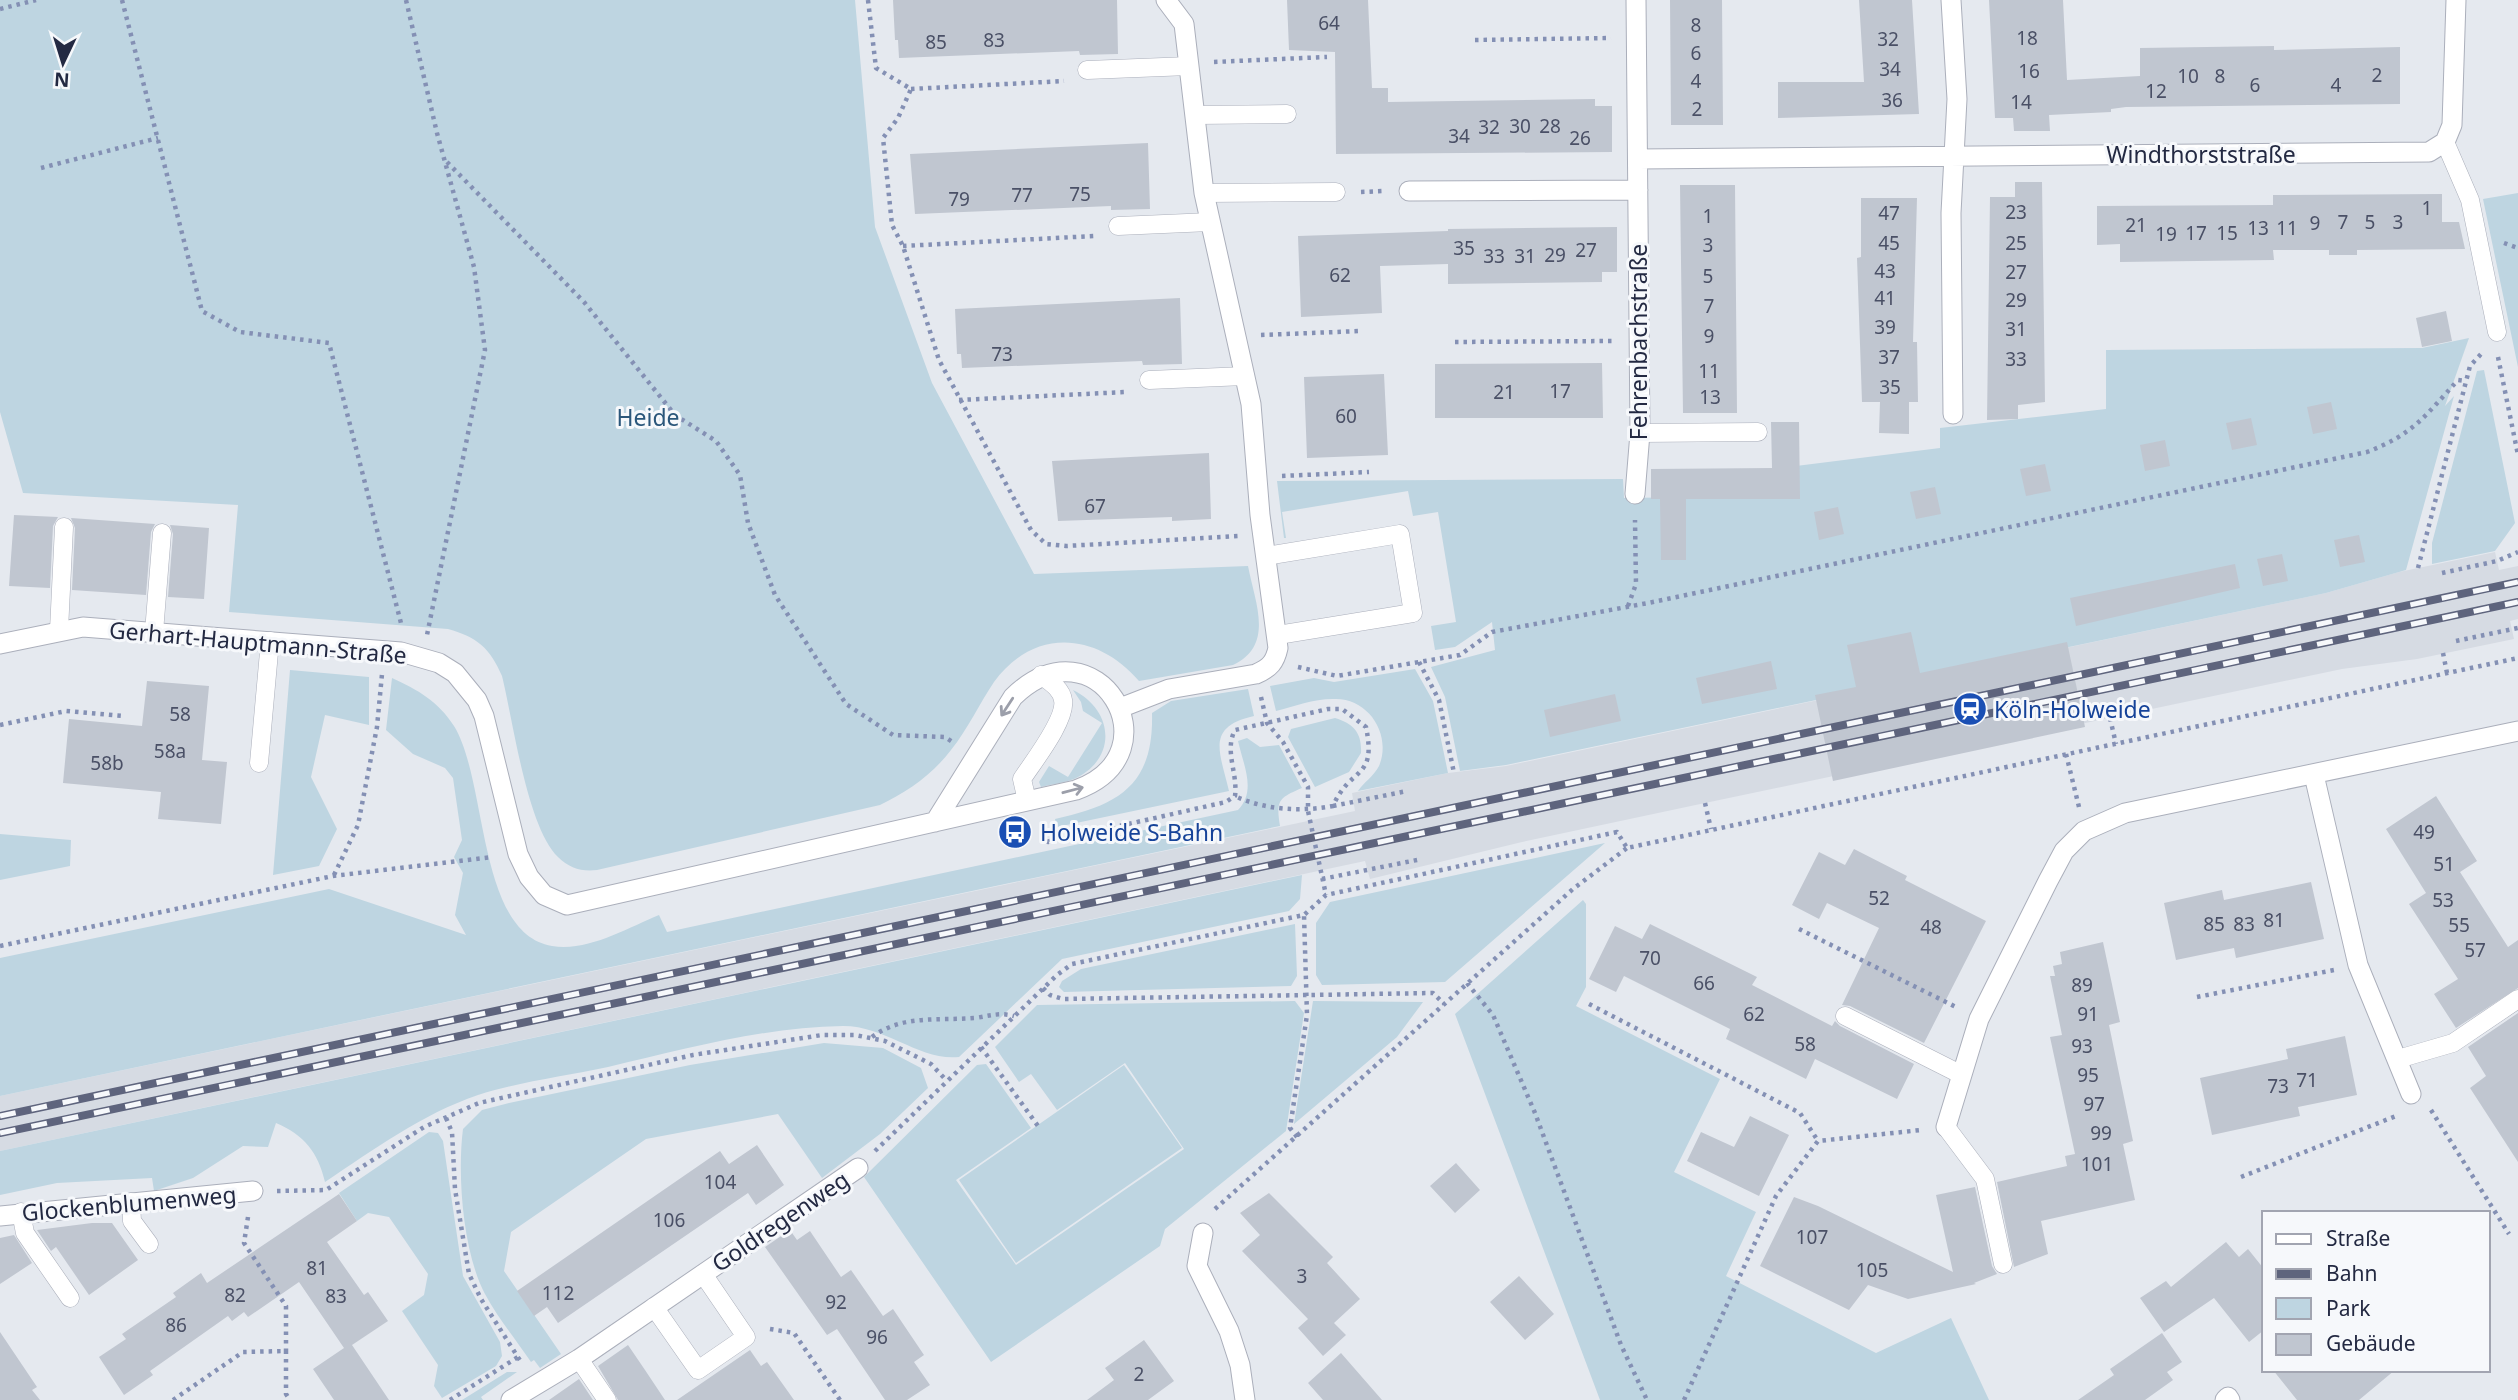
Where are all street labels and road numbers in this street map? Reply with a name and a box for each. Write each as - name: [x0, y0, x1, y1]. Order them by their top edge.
- street label: Windthorststraße: [2106, 138, 2296, 170]
- street label: Fehrenbachstraße: [1622, 244, 1654, 440]
- street label: Gerhart-Hauptmann-Straße: [108, 613, 408, 671]
- street label: Goldregenweg: [705, 1163, 855, 1279]
- street label: Glockenblumenweg: [20, 1178, 238, 1228]

